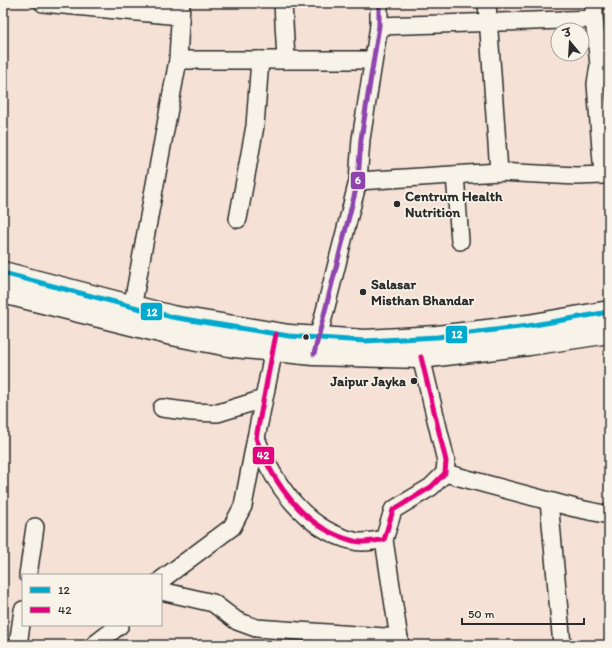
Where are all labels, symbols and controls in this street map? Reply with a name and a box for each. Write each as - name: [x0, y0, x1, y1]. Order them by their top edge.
- north arrow: [550, 22, 590, 62]
- text: उ: [561, 25, 574, 41]
- line badge: 6: [350, 171, 366, 190]
- text: 6: [355, 174, 361, 187]
- place label: Centrum Health Nutrition: [405, 188, 503, 221]
- marker: Centrum Health Nutrition: [392, 199, 402, 209]
- place label: Salasar Misthan Bhandar: [371, 276, 475, 309]
- marker: Salasar Misthan Bhandar: [358, 287, 368, 297]
- line badge: 12: [140, 302, 163, 321]
- text: 12: [147, 306, 158, 319]
- line badge: 12: [445, 325, 468, 344]
- text: 12: [452, 328, 463, 341]
- unlabelled marker: [301, 332, 311, 342]
- place label: Jaipur Jayka: [329, 373, 406, 390]
- marker: Jaipur Jayka: [409, 376, 419, 386]
- line badge: 42: [252, 446, 275, 465]
- text: 42: [257, 449, 269, 462]
- legend: [22, 574, 162, 626]
- text: 12: [58, 583, 71, 597]
- scale bar: [462, 600, 584, 626]
- text: 42: [58, 603, 72, 617]
- text: 50 m: [468, 607, 494, 621]

